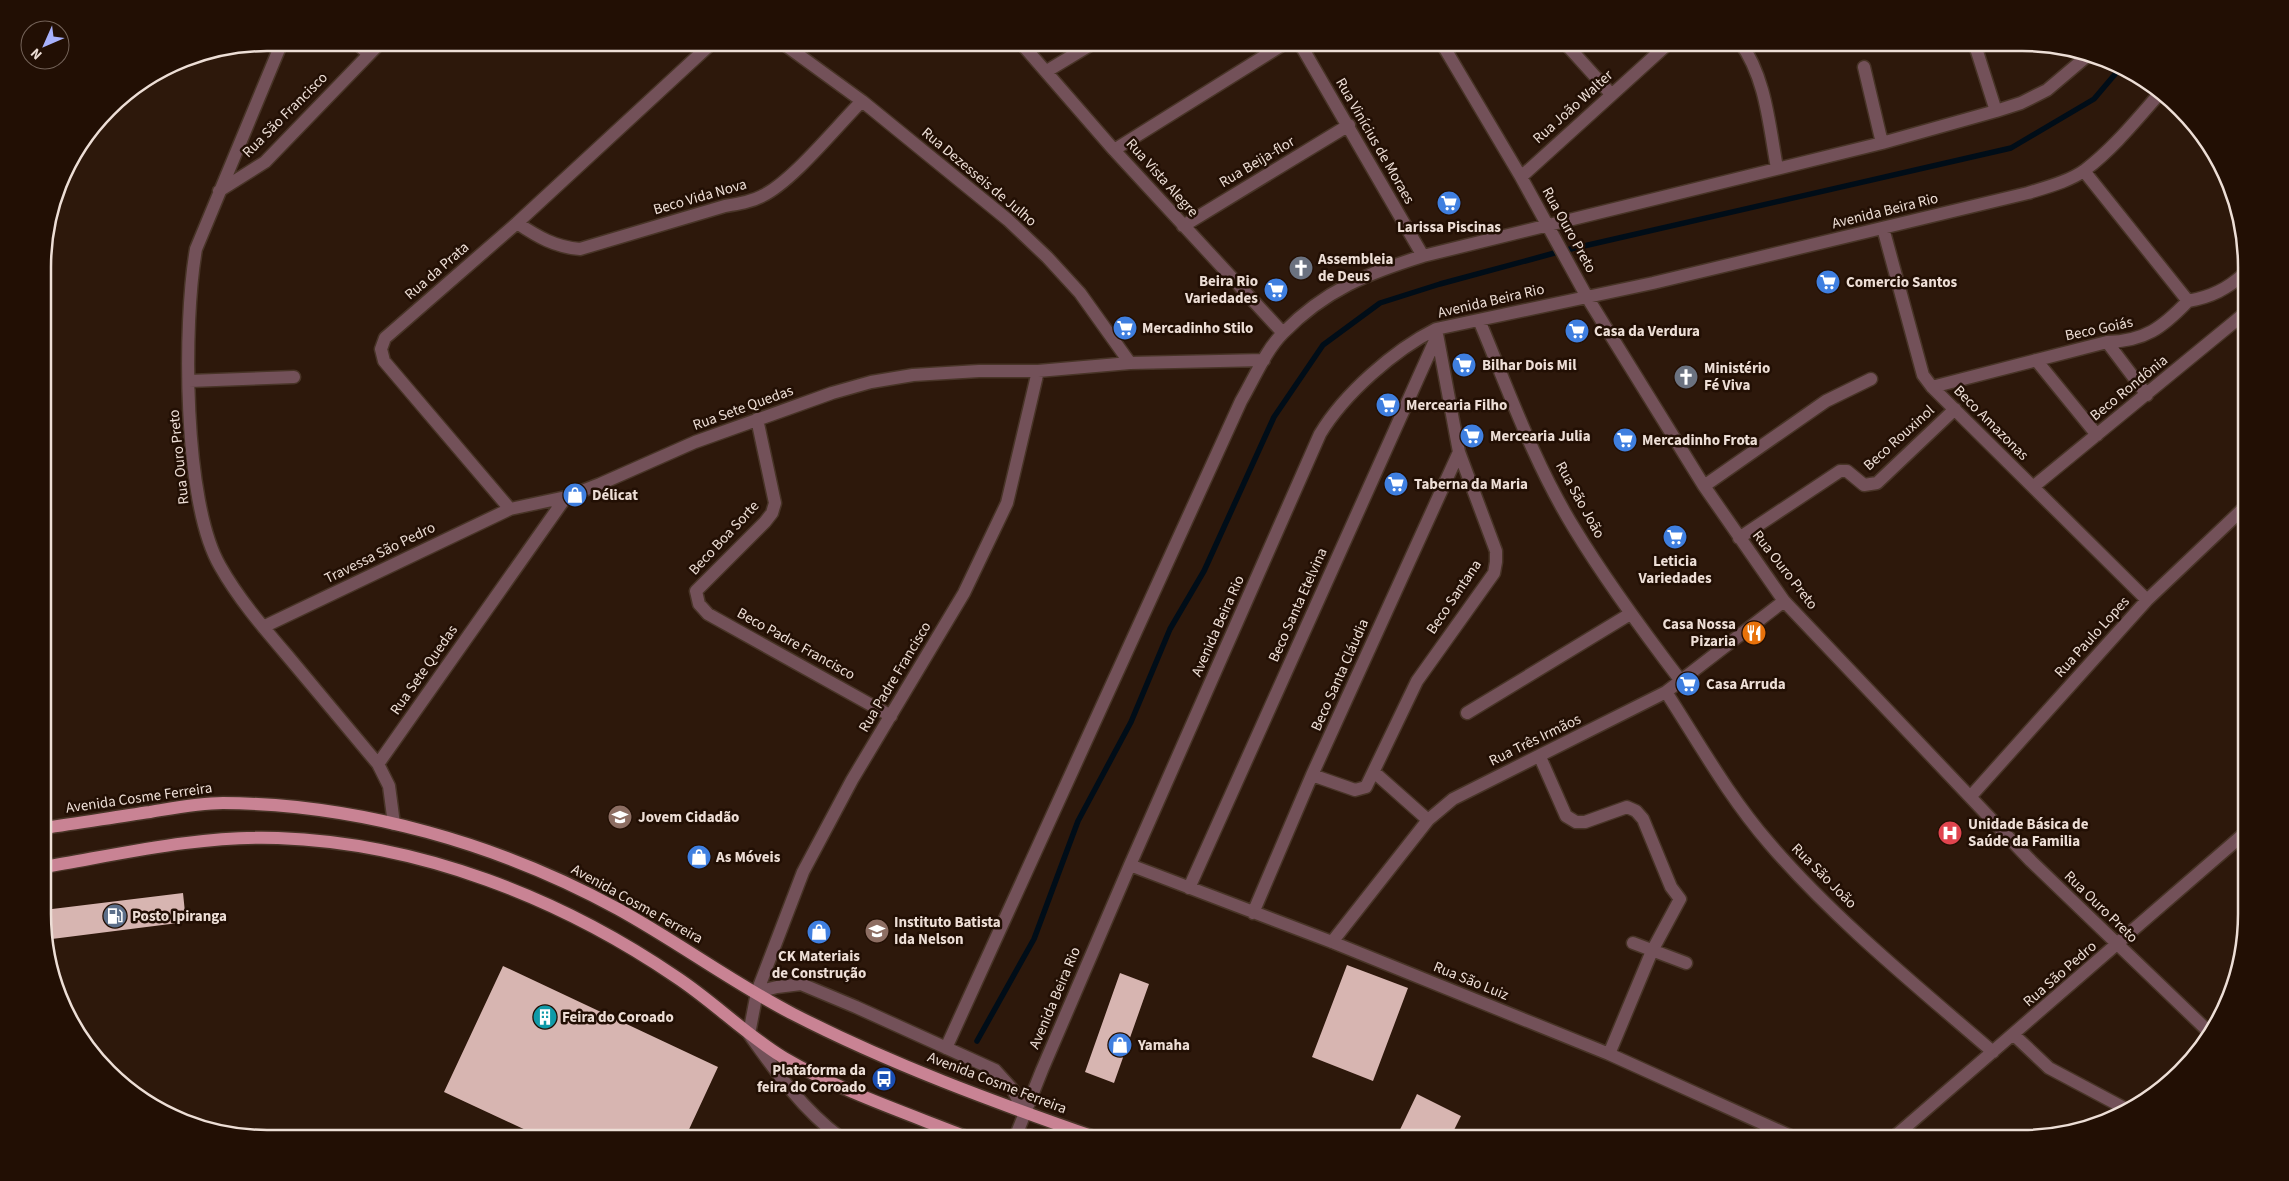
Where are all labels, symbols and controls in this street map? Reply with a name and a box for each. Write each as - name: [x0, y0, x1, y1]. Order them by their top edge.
- north arrow: [20, 20, 70, 70]
- text: N: [26, 43, 47, 64]
- street label: Rua João Walter: [1528, 65, 1618, 149]
- street label: Rua São Francisco: [238, 68, 332, 162]
- street label: Rua Vinícius de Moraes: [1330, 74, 1420, 208]
- street label: Rua Dezesseis de Julho: [917, 122, 1041, 232]
- street label: Rua Beija-flor: [1215, 131, 1299, 193]
- street label: Rua Vista Alegre: [1121, 134, 1203, 222]
- street label: Beco Vida Nova: [651, 174, 749, 220]
- street label: Rua Ouro Preto: [1537, 183, 1601, 277]
- street label: Avenida Beira Rio: [1830, 188, 1940, 234]
- supermarket icon: Larissa Piscinas: [1436, 190, 1462, 216]
- place label: Larissa Piscinas: [1397, 217, 1501, 238]
- street label: Rua da Prata: [400, 237, 474, 305]
- place label: Assembleia de Deus: [1317, 249, 1394, 287]
- church icon: Assembleia de Deus: [1288, 255, 1314, 281]
- supermarket icon: Comercio Santos: [1815, 269, 1841, 295]
- place label: Beira Rio Variedades: [1184, 271, 1258, 309]
- place label: Comercio Santos: [1846, 272, 1958, 293]
- supermarket icon: Beira Rio Variedades: [1263, 277, 1289, 303]
- street label: Avenida Beira Rio: [1436, 279, 1546, 323]
- street label: Beco Goiás: [2063, 312, 2135, 346]
- supermarket icon: Mercadinho Stilo: [1112, 315, 1138, 341]
- place label: Mercadinho Stilo: [1142, 318, 1253, 339]
- supermarket icon: Casa da Verdura: [1564, 318, 1590, 344]
- place label: Casa da Verdura: [1594, 321, 1700, 342]
- street label: Beco Rondônia: [2086, 350, 2172, 426]
- supermarket icon: Bilhar Dois Mil: [1451, 352, 1477, 378]
- place label: Bilhar Dois Mil: [1482, 355, 1577, 376]
- place label: Ministério Fé Viva: [1704, 358, 1770, 396]
- church icon: Ministério Fé Viva: [1673, 364, 1699, 390]
- street label: Rua Sete Quedas: [690, 380, 796, 436]
- street label: Beco Amazonas: [1949, 381, 2033, 465]
- supermarket icon: Mercearia Filho: [1375, 392, 1401, 418]
- place label: Mercearia Filho: [1406, 395, 1507, 416]
- street label: Beco Rouxinol: [1859, 400, 1939, 476]
- street label: Rua Ouro Preto: [164, 408, 194, 506]
- supermarket icon: Mercearia Julia: [1459, 423, 1485, 449]
- place label: Mercearia Julia: [1490, 426, 1591, 447]
- supermarket icon: Mercadinho Frota: [1612, 427, 1638, 453]
- place label: Mercadinho Frota: [1642, 430, 1758, 451]
- street label: Rua São João: [1550, 458, 1610, 542]
- supermarket icon: Taberna da Maria: [1383, 471, 1409, 497]
- place label: Taberna da Maria: [1414, 474, 1528, 495]
- shop icon: Délicat: [562, 482, 588, 508]
- place label: Délicat: [592, 485, 638, 506]
- street label: Beco Boa Sorte: [684, 496, 764, 580]
- street label: Travessa São Pedro: [321, 517, 439, 589]
- supermarket icon: Leticia Variedades: [1662, 524, 1688, 550]
- street label: Rua Ouro Preto: [1747, 526, 1823, 614]
- street label: Beco Santa Etelvina: [1263, 544, 1333, 666]
- place label: Leticia Variedades: [1637, 551, 1712, 589]
- street label: Beco Santana: [1421, 556, 1487, 638]
- street label: Avenida Beira Rio: [1186, 572, 1250, 680]
- street label: Rua Paulo Lopes: [2050, 592, 2134, 682]
- street label: Beco Padre Francisco: [733, 603, 859, 685]
- place label: Casa Nossa Pizaria: [1662, 614, 1736, 652]
- street label: Beco Santa Cláudia: [1306, 616, 1374, 734]
- street label: Rua Padre Francisco: [854, 618, 936, 736]
- restaurant icon: Casa Nossa Pizaria: [1741, 620, 1767, 646]
- street label: Rua Sete Quedas: [385, 621, 463, 719]
- supermarket icon: Casa Arruda: [1675, 671, 1701, 697]
- place label: Casa Arruda: [1706, 674, 1786, 695]
- street label: Rua Três Irmãos: [1485, 709, 1585, 771]
- street label: Avenida Cosme Ferreira: [65, 777, 213, 819]
- school or university icon: Jovem Cidadão: [607, 804, 633, 830]
- place label: Jovem Cidadão: [638, 807, 739, 828]
- place label: Unidade Básica de Saúde da Familia: [1968, 814, 2089, 852]
- hospital icon: Unidade Básica de Saúde da Familia: [1937, 820, 1963, 846]
- street label: Rua São João: [1787, 839, 1861, 913]
- shop icon: As Móveis: [686, 844, 712, 870]
- place label: As Móveis: [715, 847, 781, 868]
- street label: Avenida Cosme Ferreira: [567, 859, 707, 949]
- street label: Rua Ouro Preto: [2059, 866, 2143, 948]
- fuel station icon: Posto Ipiranga: [102, 903, 128, 929]
- place label: Posto Ipiranga: [132, 906, 227, 927]
- place label: Instituto Batista Ida Nelson: [894, 912, 1001, 950]
- school or university icon: Instituto Batista Ida Nelson: [864, 918, 890, 944]
- shop icon: CK Materiais de Construção: [806, 919, 832, 945]
- street label: Rua São Pedro: [2019, 936, 2101, 1012]
- street label: Avenida Beira Rio: [1024, 944, 1086, 1052]
- place label: CK Materiais de Construção: [772, 946, 866, 984]
- street label: Rua São Luiz: [1430, 956, 1512, 1006]
- building icon: Feira do Coroado: [532, 1004, 558, 1030]
- place label: Feira do Coroado: [562, 1007, 674, 1028]
- shop icon: Yamaha: [1107, 1032, 1133, 1058]
- place label: Yamaha: [1137, 1035, 1190, 1056]
- street label: Avenida Cosme Ferreira: [924, 1047, 1070, 1119]
- place label: Plataforma da feira do Coroado: [757, 1060, 866, 1098]
- bus stop icon: Plataforma da feira do Coroado: [871, 1066, 897, 1092]

